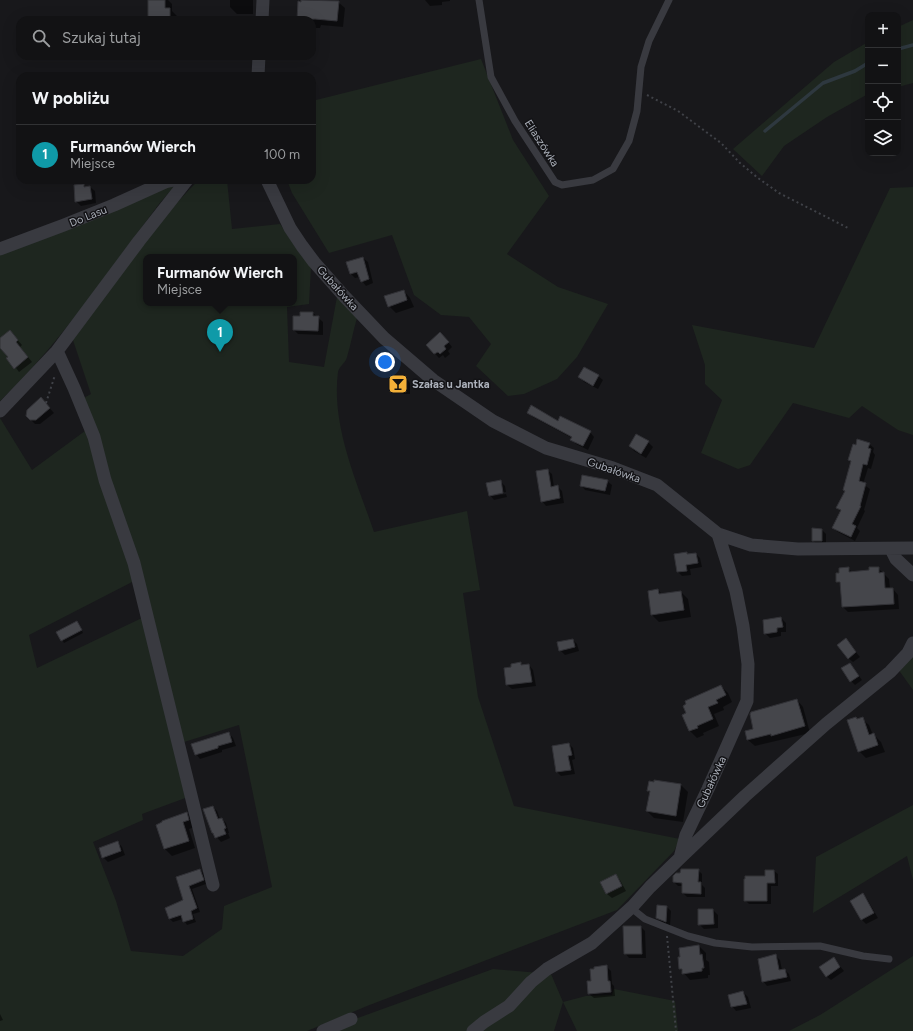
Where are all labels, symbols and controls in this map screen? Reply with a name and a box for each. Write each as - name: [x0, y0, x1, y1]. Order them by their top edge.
- map controls: [865, 12, 901, 156]
- button: +: [865, 12, 901, 48]
- search box: [16, 16, 316, 60]
- icon: search: [30, 27, 52, 49]
- text: Szukaj tutaj: [62, 29, 141, 47]
- button: −: [865, 48, 901, 84]
- button: locate: [865, 84, 901, 120]
- text: W pobliżu: [32, 88, 109, 108]
- street label: Eliaszówka: [522, 117, 562, 169]
- button: layers: [865, 120, 901, 156]
- text: Furmanów Wierch: [70, 138, 196, 156]
- text: 1: [42, 147, 48, 162]
- text: 100 m: [264, 147, 300, 162]
- text: Miejsce: [70, 156, 115, 171]
- street label: Do Lasu: [68, 203, 109, 230]
- popup: [143, 254, 297, 306]
- street label: Gubałówka: [314, 263, 361, 313]
- text: Furmanów Wierch: [157, 264, 283, 282]
- text: Miejsce: [157, 282, 202, 297]
- pin: 1: [207, 319, 233, 352]
- your location: [375, 352, 395, 372]
- bar icon: Szałas u Jantka: [387, 373, 409, 395]
- place label: Szałas u Jantka: [412, 378, 490, 391]
- street label: Gubałówka: [586, 455, 642, 486]
- street label: Gubałówka: [694, 754, 729, 810]

